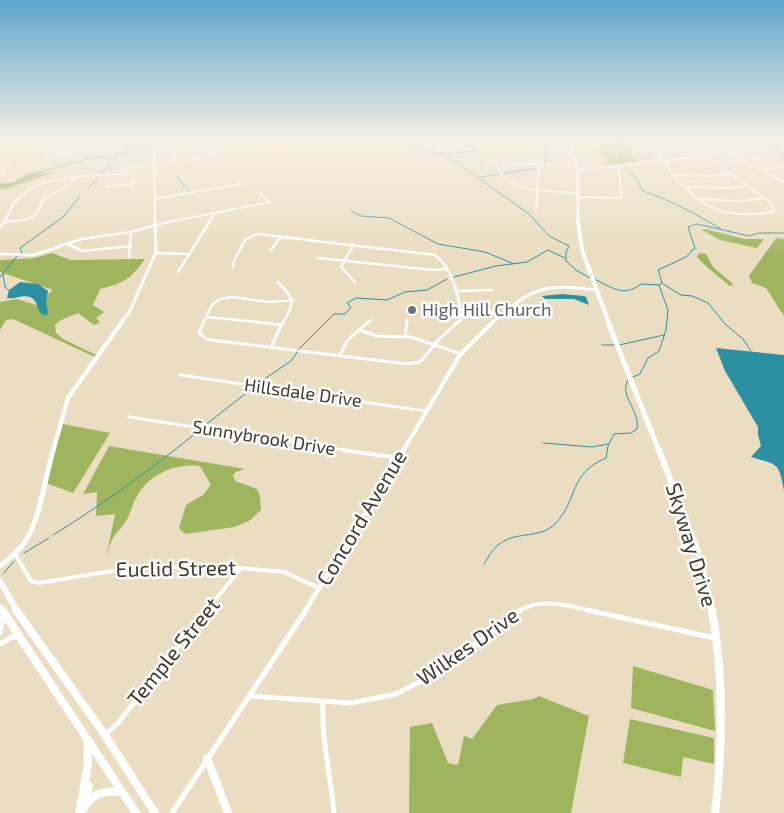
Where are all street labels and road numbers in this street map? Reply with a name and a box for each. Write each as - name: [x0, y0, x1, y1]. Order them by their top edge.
- street label: Hillsdale Drive: [243, 374, 363, 412]
- street label: Sunnybrook Drive: [191, 416, 337, 460]
- street label: Concord Avenue: [312, 446, 412, 590]
- street label: Skyway Drive: [660, 480, 722, 610]
- street label: Euclid Street: [116, 555, 236, 583]
- street label: Temple Street: [123, 593, 225, 711]
- street label: Wilkes Drive: [412, 603, 524, 691]

